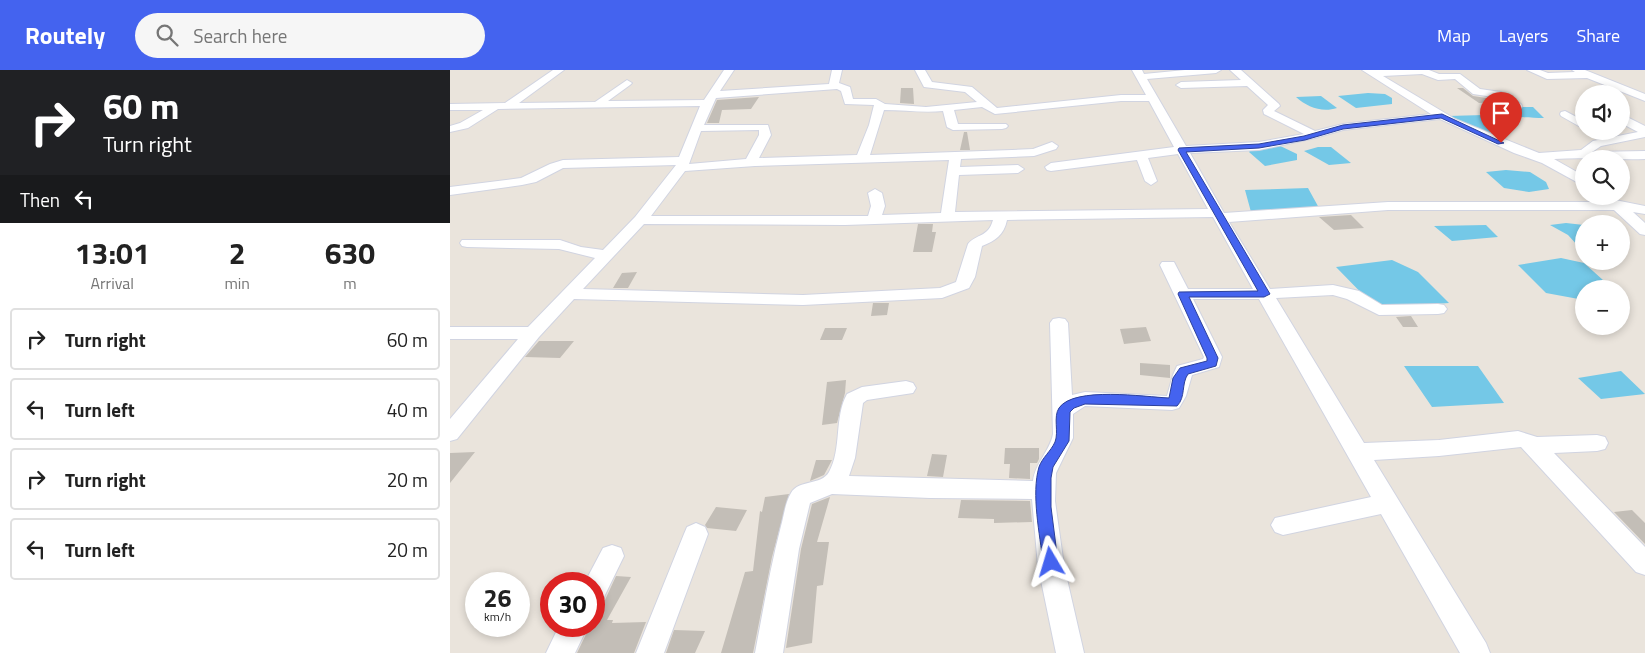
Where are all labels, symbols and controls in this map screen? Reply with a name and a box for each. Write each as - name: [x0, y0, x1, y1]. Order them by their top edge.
- search box: [135, 13, 485, 58]
- text: Routely: [25, 17, 105, 53]
- icon: search: [153, 21, 181, 49]
- text: Search here: [193, 21, 287, 50]
- text: Map: [1437, 22, 1471, 49]
- text: Layers: [1499, 22, 1548, 49]
- text: Share: [1576, 22, 1620, 49]
- text: 60 m: [103, 79, 179, 133]
- map controls: [1575, 85, 1630, 335]
- button: sound: [1575, 85, 1630, 140]
- icon: right: [20, 90, 85, 155]
- pin: [1480, 92, 1522, 143]
- icon: arrive: [1487, 99, 1515, 127]
- text: Turn right: [103, 127, 192, 161]
- button: search: [1575, 150, 1630, 205]
- text: Then: [20, 185, 60, 214]
- icon: left: [70, 185, 98, 213]
- button: +: [1575, 215, 1630, 270]
- text: 13:01: [75, 230, 150, 276]
- text: 2: [229, 230, 246, 276]
- text: 630: [325, 230, 375, 276]
- text: Arrival: [91, 271, 134, 295]
- text: min: [224, 271, 250, 295]
- text: m: [343, 271, 357, 295]
- button: −: [1575, 280, 1630, 335]
- icon: right: [22, 325, 50, 353]
- text: Turn right: [65, 325, 146, 354]
- text: 60 m: [387, 325, 428, 354]
- icon: left: [22, 395, 50, 423]
- text: Turn left: [65, 395, 135, 424]
- text: 40 m: [387, 395, 428, 424]
- icon: right: [22, 465, 50, 493]
- text: Turn right: [65, 465, 146, 494]
- text: 20 m: [387, 465, 428, 494]
- icon: left: [22, 535, 50, 563]
- text: Turn left: [65, 535, 135, 564]
- text: 20 m: [387, 535, 428, 564]
- position arrow: [1024, 535, 1076, 587]
- speed limit sign: 30: [540, 572, 605, 637]
- text: 26: [483, 579, 512, 617]
- text: km/h: [484, 607, 511, 626]

